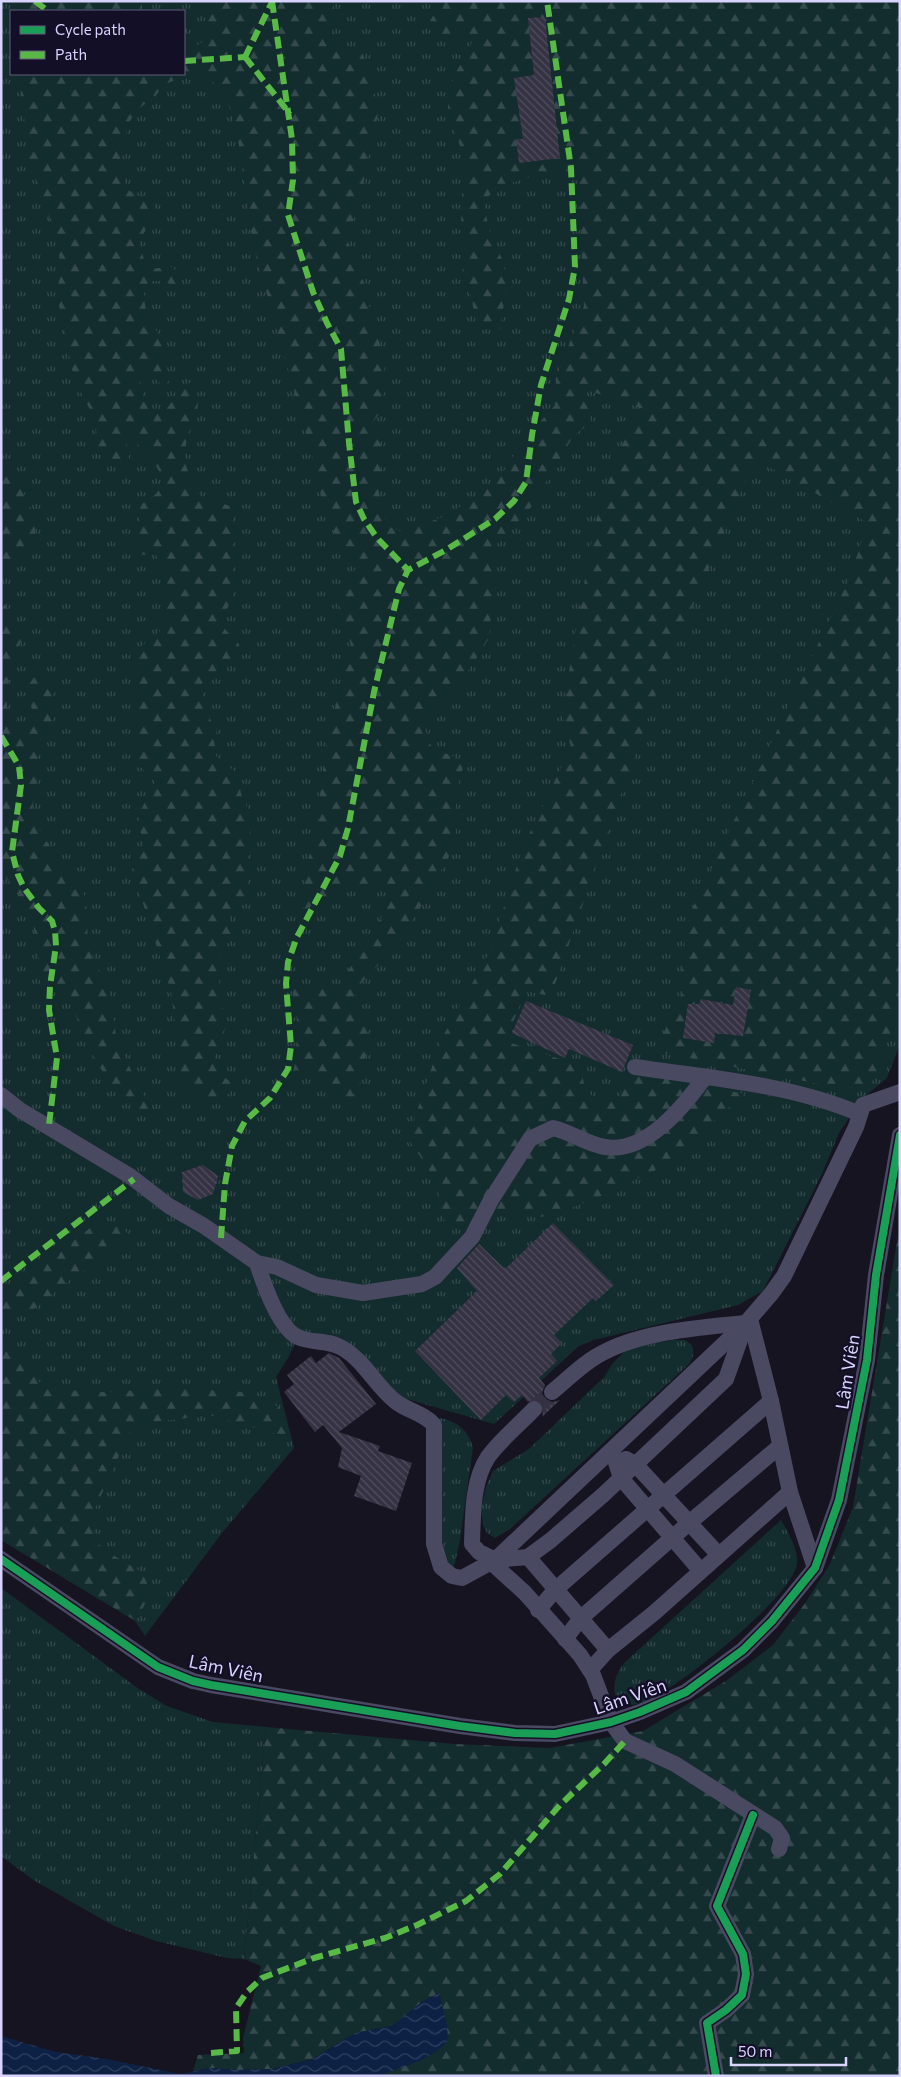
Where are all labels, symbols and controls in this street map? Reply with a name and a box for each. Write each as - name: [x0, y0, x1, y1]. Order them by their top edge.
- legend: [10, 10, 185, 75]
- text: Cycle path: [55, 20, 126, 38]
- text: Path: [55, 45, 87, 63]
- street label: Lâm Viên: [830, 1333, 864, 1411]
- street label: Lâm Viên: [187, 1649, 265, 1687]
- street label: Lâm Viên: [590, 1673, 669, 1719]
- scale bar: [731, 2034, 846, 2066]
- text: 50 m: [738, 2042, 772, 2060]

